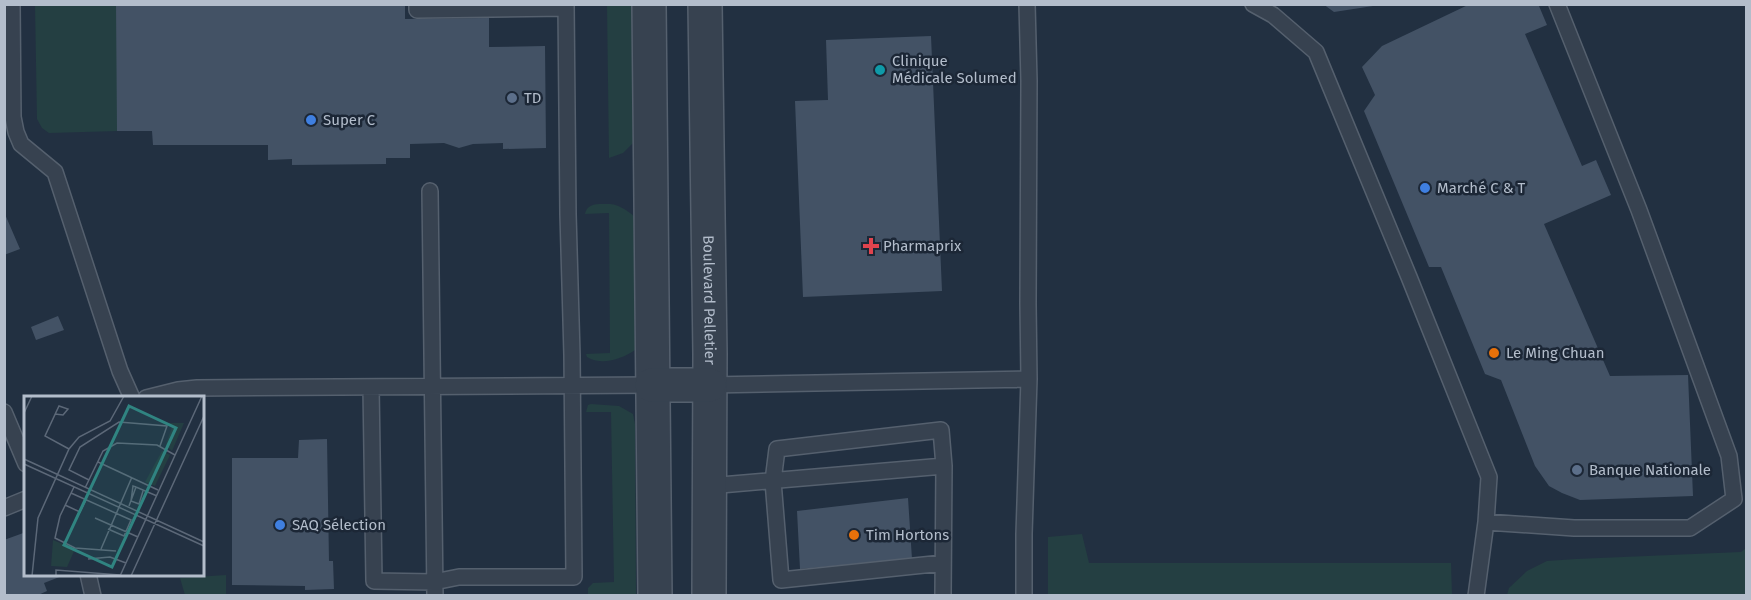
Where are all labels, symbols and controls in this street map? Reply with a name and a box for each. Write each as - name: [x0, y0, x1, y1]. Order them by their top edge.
- place label: Clinique Médicale Solumed: [892, 52, 1017, 87]
- marker: Clinique Médicale Solumed: [873, 63, 887, 77]
- place label: TD: [524, 89, 541, 107]
- marker: TD: [505, 91, 519, 105]
- place label: Super C: [323, 111, 376, 129]
- marker: Super C: [304, 113, 318, 127]
- place label: Marché C & T: [1437, 179, 1526, 197]
- marker: Marché C & T: [1418, 181, 1432, 195]
- street label: Boulevard Pelletier: [699, 235, 719, 365]
- place label: Pharmaprix: [883, 237, 962, 255]
- marker: Pharmaprix: [864, 239, 878, 253]
- place label: Le Ming Chuan: [1506, 344, 1604, 362]
- marker: Le Ming Chuan: [1487, 346, 1501, 360]
- inset map: [24, 396, 204, 576]
- place label: Banque Nationale: [1589, 461, 1711, 479]
- marker: Banque Nationale: [1570, 463, 1584, 477]
- place label: SAQ Sélection: [292, 516, 386, 534]
- marker: SAQ Sélection: [273, 518, 287, 532]
- place label: Tim Hortons: [866, 526, 949, 544]
- marker: Tim Hortons: [847, 528, 861, 542]

